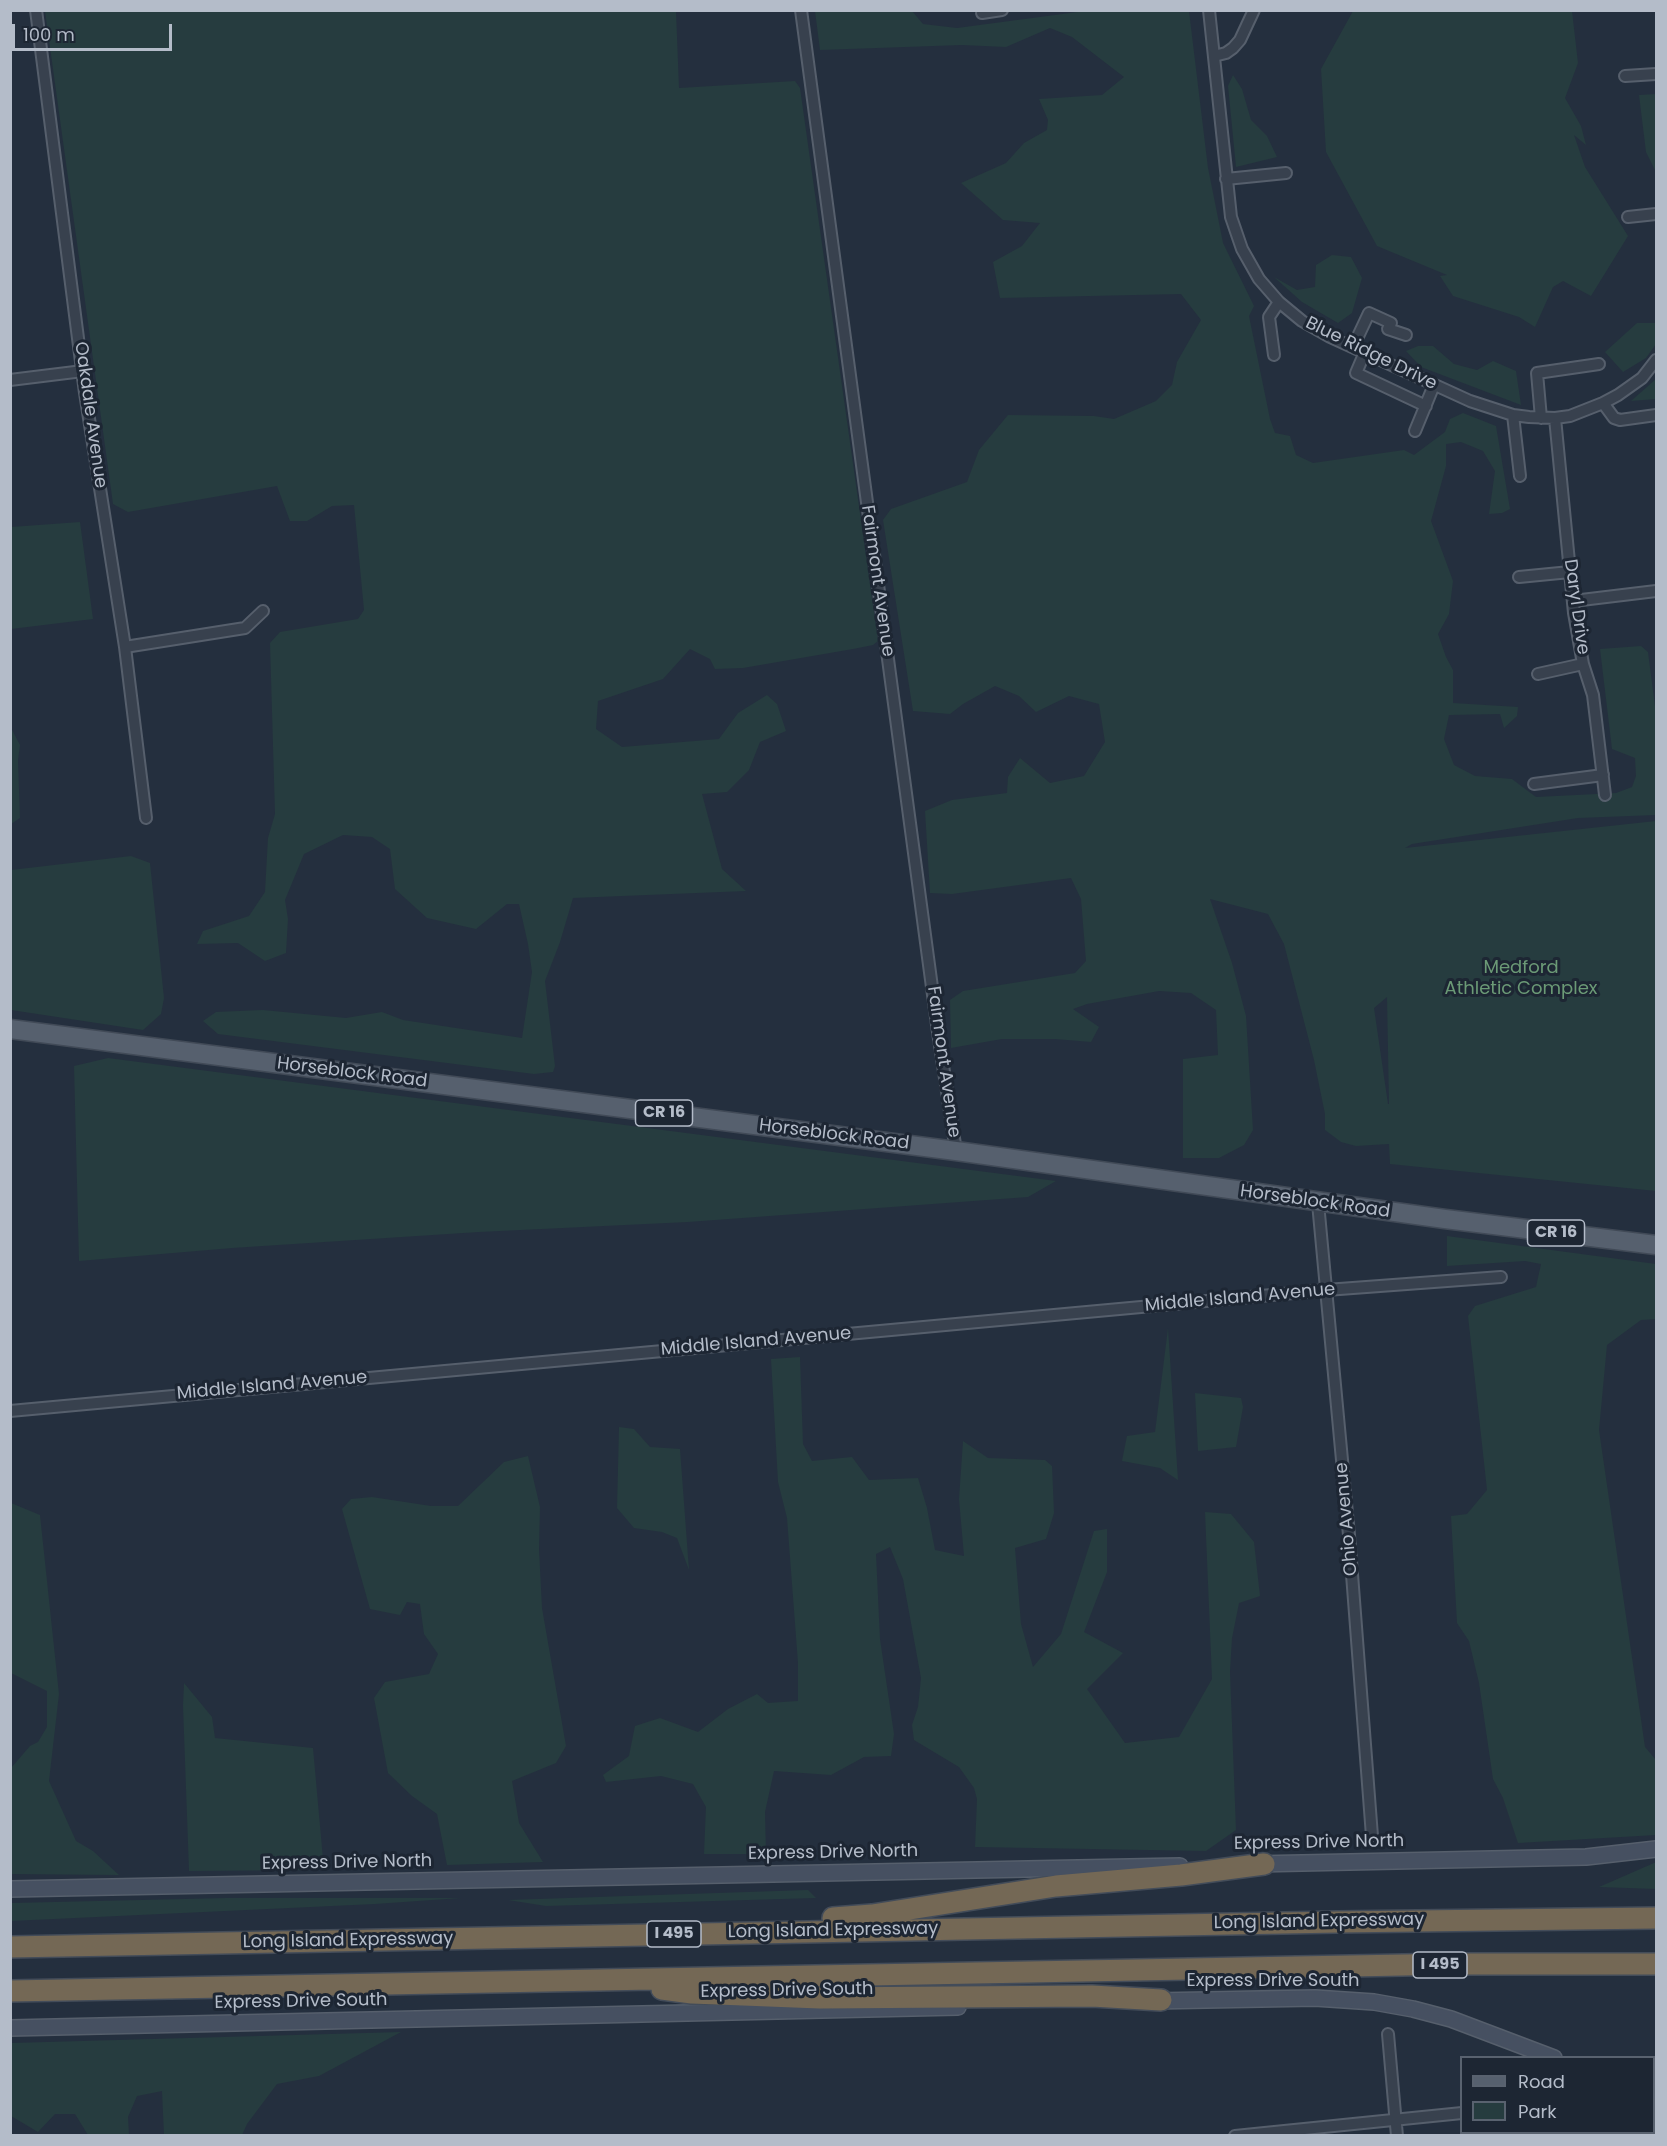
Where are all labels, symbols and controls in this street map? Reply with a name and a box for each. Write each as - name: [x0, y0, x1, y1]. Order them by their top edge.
- scale bar: [15, 12, 176, 50]
- text: 100 m: [23, 22, 75, 47]
- street label: Blue Ridge Drive: [1302, 313, 1440, 395]
- street label: Oakdale Avenue: [69, 340, 111, 490]
- street label: Fairmont Avenue: [856, 504, 898, 658]
- street label: Daryl Drive: [1559, 558, 1593, 656]
- park label: Medford Athletic Complex: [1445, 957, 1597, 1000]
- street label: Fairmont Avenue: [922, 985, 964, 1139]
- street label: Horseblock Road: [276, 1053, 428, 1093]
- road number: CR 16: [636, 1100, 692, 1126]
- street label: Horseblock Road: [758, 1115, 910, 1155]
- street label: Horseblock Road: [1239, 1181, 1391, 1223]
- road number: CR 16: [1528, 1220, 1584, 1246]
- street label: Middle Island Avenue: [1144, 1279, 1336, 1317]
- street label: Middle Island Avenue: [660, 1323, 852, 1361]
- street label: Middle Island Avenue: [176, 1367, 368, 1405]
- street label: Ohio Avenue: [1331, 1461, 1363, 1577]
- street label: Express Drive North: [1234, 1831, 1404, 1855]
- street label: Express Drive North: [748, 1841, 918, 1865]
- street label: Express Drive North: [262, 1851, 432, 1875]
- street label: Long Island Expressway: [1214, 1909, 1424, 1935]
- street label: Long Island Expressway: [728, 1918, 938, 1944]
- road number: I 495: [647, 1921, 701, 1947]
- street label: Long Island Expressway: [243, 1928, 453, 1954]
- road number: I 495: [1413, 1952, 1467, 1978]
- street label: Express Drive South: [1186, 1970, 1360, 1992]
- street label: Express Drive South: [700, 1979, 874, 2003]
- street label: Express Drive South: [214, 1990, 388, 2014]
- legend: [1460, 2056, 1655, 2134]
- text: Road: [1518, 2069, 1565, 2094]
- text: Park: [1518, 2099, 1557, 2124]

